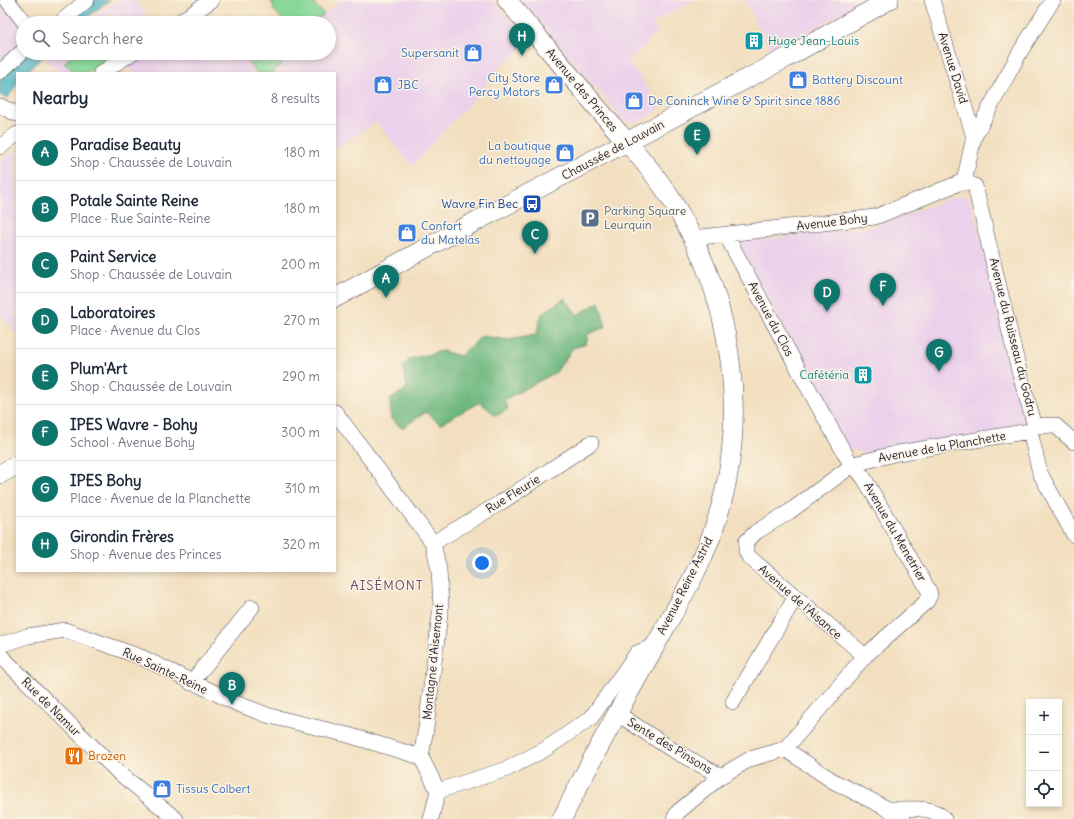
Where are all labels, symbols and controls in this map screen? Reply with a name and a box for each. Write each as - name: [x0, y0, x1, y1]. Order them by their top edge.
- search box: [16, 16, 336, 60]
- pin: H: [509, 23, 535, 56]
- icon: search: [30, 27, 52, 49]
- text: Search here: [62, 29, 143, 48]
- building icon: Huge Jean-Louis: [743, 30, 765, 52]
- street label: Avenue David: [935, 30, 971, 105]
- place label: Huge Jean-Louis: [768, 33, 859, 48]
- shop icon: Supersanit: [462, 42, 484, 64]
- place label: Supersanit: [401, 45, 459, 60]
- street label: Avenue des Princes: [543, 45, 622, 135]
- shop icon: Battery Discount: [787, 69, 809, 91]
- place label: City Store Percy Motors: [469, 70, 540, 99]
- place label: Battery Discount: [812, 72, 903, 87]
- shop icon: JBC: [372, 74, 394, 96]
- shop icon: City Store Percy Motors: [543, 74, 565, 96]
- place label: JBC: [397, 77, 419, 92]
- text: Nearby: [32, 87, 88, 109]
- text: 8 results: [271, 90, 320, 107]
- shop icon: De Coninck Wine & Spirit since 1886: [623, 90, 645, 112]
- place label: De Coninck Wine & Spirit since 1886: [648, 93, 841, 108]
- street label: Chaussée de Louvain: [559, 116, 667, 183]
- pin: E: [684, 122, 710, 155]
- text: Paradise Beauty: [70, 135, 181, 154]
- place label: La boutique du nettoyage: [479, 138, 551, 167]
- shop icon: La boutique du nettoyage: [554, 142, 576, 164]
- text: A: [41, 144, 49, 161]
- text: 180 m: [284, 144, 320, 161]
- text: Shop · Chaussée de Louvain: [70, 154, 232, 171]
- text: Potale Sainte Reine: [70, 191, 198, 210]
- bus stop icon: Wavre Fin Bec: [521, 193, 543, 215]
- place label: Wavre Fin Bec: [441, 196, 518, 211]
- text: B: [41, 200, 49, 217]
- text: 180 m: [284, 200, 320, 217]
- place label: Parking Square Leurquin: [604, 203, 686, 232]
- parking icon: Parking Square Leurquin: [579, 207, 601, 229]
- text: Place · Rue Sainte-Reine: [70, 210, 211, 227]
- street label: Avenue Bohy: [796, 210, 868, 233]
- place label: Confort du Matelas: [421, 218, 480, 247]
- pin: C: [522, 221, 548, 254]
- shop icon: Confort du Matelas: [396, 222, 418, 244]
- text: Paint Service: [70, 247, 156, 266]
- text: C: [41, 256, 49, 273]
- text: 200 m: [281, 256, 320, 273]
- street label: Avenue du Ruisseau du Godru: [987, 256, 1040, 418]
- pin: A: [373, 265, 399, 298]
- text: Shop · Chaussée de Louvain: [70, 266, 232, 283]
- pin: F: [870, 273, 896, 306]
- street label: Avenue du Clos: [745, 279, 797, 359]
- pin: D: [814, 279, 840, 312]
- text: Laboratoires: [70, 303, 155, 322]
- text: D: [40, 312, 50, 329]
- text: 270 m: [283, 312, 320, 329]
- text: Place · Avenue du Clos: [70, 322, 200, 339]
- pin: G: [926, 339, 952, 372]
- text: Plum'Art: [70, 359, 127, 378]
- building icon: Cafétéria: [852, 364, 874, 386]
- place label: Cafétéria: [799, 367, 849, 382]
- text: E: [41, 368, 49, 385]
- text: 290 m: [282, 368, 320, 385]
- text: Shop · Chaussée de Louvain: [70, 378, 232, 395]
- text: IPES Wavre - Bohy: [70, 415, 198, 434]
- text: F: [41, 424, 49, 441]
- text: 300 m: [281, 424, 320, 441]
- street label: Avenue de la Planchette: [877, 428, 1007, 465]
- text: School · Avenue Bohy: [70, 434, 195, 451]
- text: IPES Bohy: [70, 471, 142, 490]
- street label: Rue Fleurie: [483, 471, 543, 516]
- street label: Avenue du Menetrier: [861, 479, 930, 584]
- text: G: [40, 480, 50, 497]
- text: 310 m: [285, 480, 320, 497]
- text: Place · Avenue de la Planchette: [70, 490, 251, 507]
- text: Girondin Frères: [70, 527, 174, 546]
- street label: Avenue Reine Astrid: [653, 534, 716, 637]
- text: H: [40, 536, 50, 553]
- text: 320 m: [282, 536, 320, 553]
- text: Shop · Avenue des Princes: [70, 546, 222, 563]
- your location: [472, 553, 492, 573]
- street label: Avenue de l'Aisance: [755, 561, 845, 642]
- district label: AISÉMONT: [350, 576, 424, 594]
- street label: Montagne d'Aisemont: [419, 603, 446, 721]
- street label: Rue Sainte-Reine: [120, 644, 210, 697]
- pin: B: [219, 672, 245, 705]
- street label: Rue de Namur: [19, 674, 84, 739]
- map controls: [1026, 699, 1062, 807]
- button: +: [1026, 699, 1062, 735]
- street label: Sente des Pinsons: [625, 714, 715, 777]
- button: −: [1026, 735, 1062, 771]
- restaurant icon: Brozen: [63, 745, 85, 767]
- place label: Brozen: [88, 748, 126, 763]
- button: locate: [1026, 771, 1062, 807]
- shop icon: Tissus Colbert: [151, 778, 173, 800]
- place label: Tissus Colbert: [176, 781, 250, 796]

